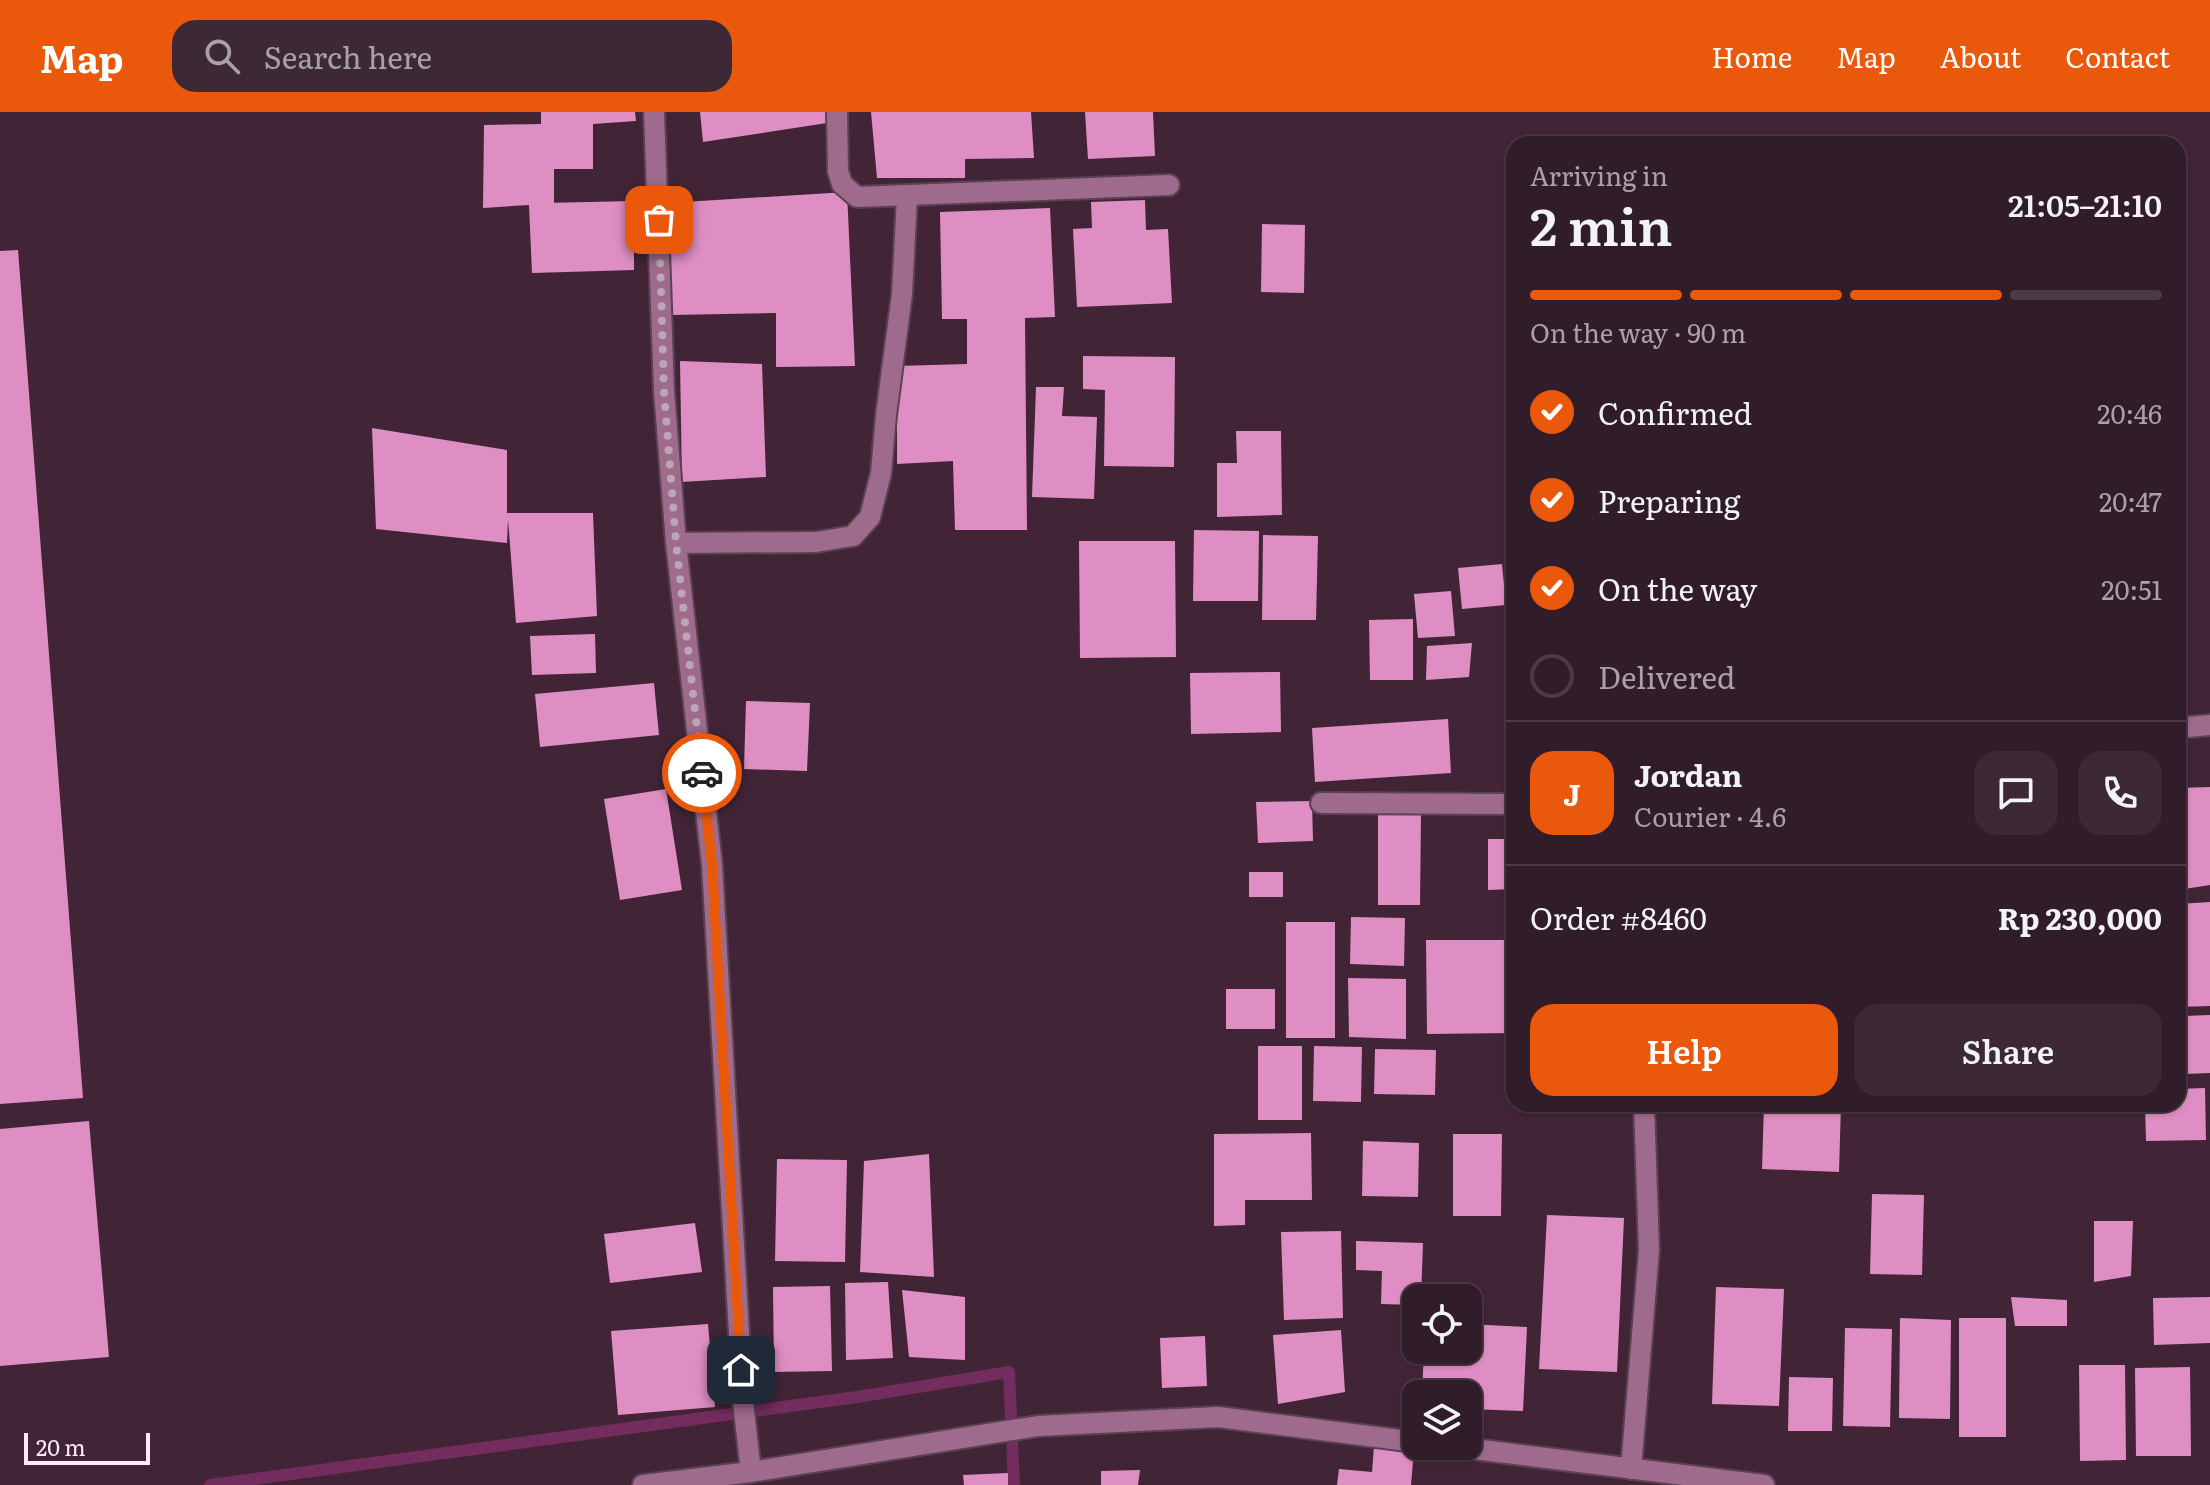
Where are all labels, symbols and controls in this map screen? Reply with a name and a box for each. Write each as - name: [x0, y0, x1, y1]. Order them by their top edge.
- search box: [172, 20, 732, 92]
- text: Map: [40, 28, 124, 85]
- icon: search: [200, 34, 244, 78]
- text: Search here: [264, 34, 432, 78]
- text: Home: [1711, 35, 1792, 77]
- text: Map: [1836, 35, 1896, 77]
- text: About: [1940, 35, 2021, 77]
- text: Contact: [2065, 35, 2170, 77]
- text: Arriving in: [1530, 155, 1668, 194]
- text: 21:05–21:10: [2008, 182, 2162, 226]
- text: 2 min: [1530, 185, 1673, 262]
- pin: [625, 186, 693, 254]
- icon: bag: [637, 198, 681, 242]
- text: On the way · 90 m: [1530, 312, 1746, 351]
- icon: check: [1530, 390, 1574, 434]
- text: Confirmed: [1598, 390, 1752, 434]
- text: 20:46: [2097, 393, 2162, 432]
- icon: check: [1530, 478, 1574, 522]
- text: Preparing: [1598, 478, 1740, 522]
- text: 20:47: [2099, 481, 2162, 520]
- icon: check: [1530, 566, 1574, 610]
- text: On the way: [1598, 566, 1757, 610]
- text: 20:51: [2101, 569, 2162, 608]
- text: Delivered: [1598, 654, 1735, 698]
- courier: [662, 733, 742, 813]
- icon: car: [680, 751, 724, 795]
- button: chat: [1974, 751, 2058, 835]
- button: phone: [2078, 751, 2162, 835]
- text: Jordan: [1634, 752, 1742, 796]
- text: J: [1563, 771, 1581, 815]
- text: Courier · 4.6: [1634, 796, 1786, 835]
- text: Order #8460: [1530, 895, 1707, 939]
- text: Rp 230,000: [1998, 895, 2162, 939]
- button: Help: [1530, 1004, 1838, 1096]
- button: Share: [1854, 1004, 2162, 1096]
- map controls: [1402, 1284, 1482, 1460]
- button: locate: [1402, 1284, 1482, 1364]
- pin: [707, 1336, 775, 1404]
- icon: home: [719, 1348, 763, 1392]
- button: layers: [1402, 1380, 1482, 1460]
- scale bar: [24, 1429, 150, 1465]
- text: 20 m: [36, 1430, 86, 1463]

